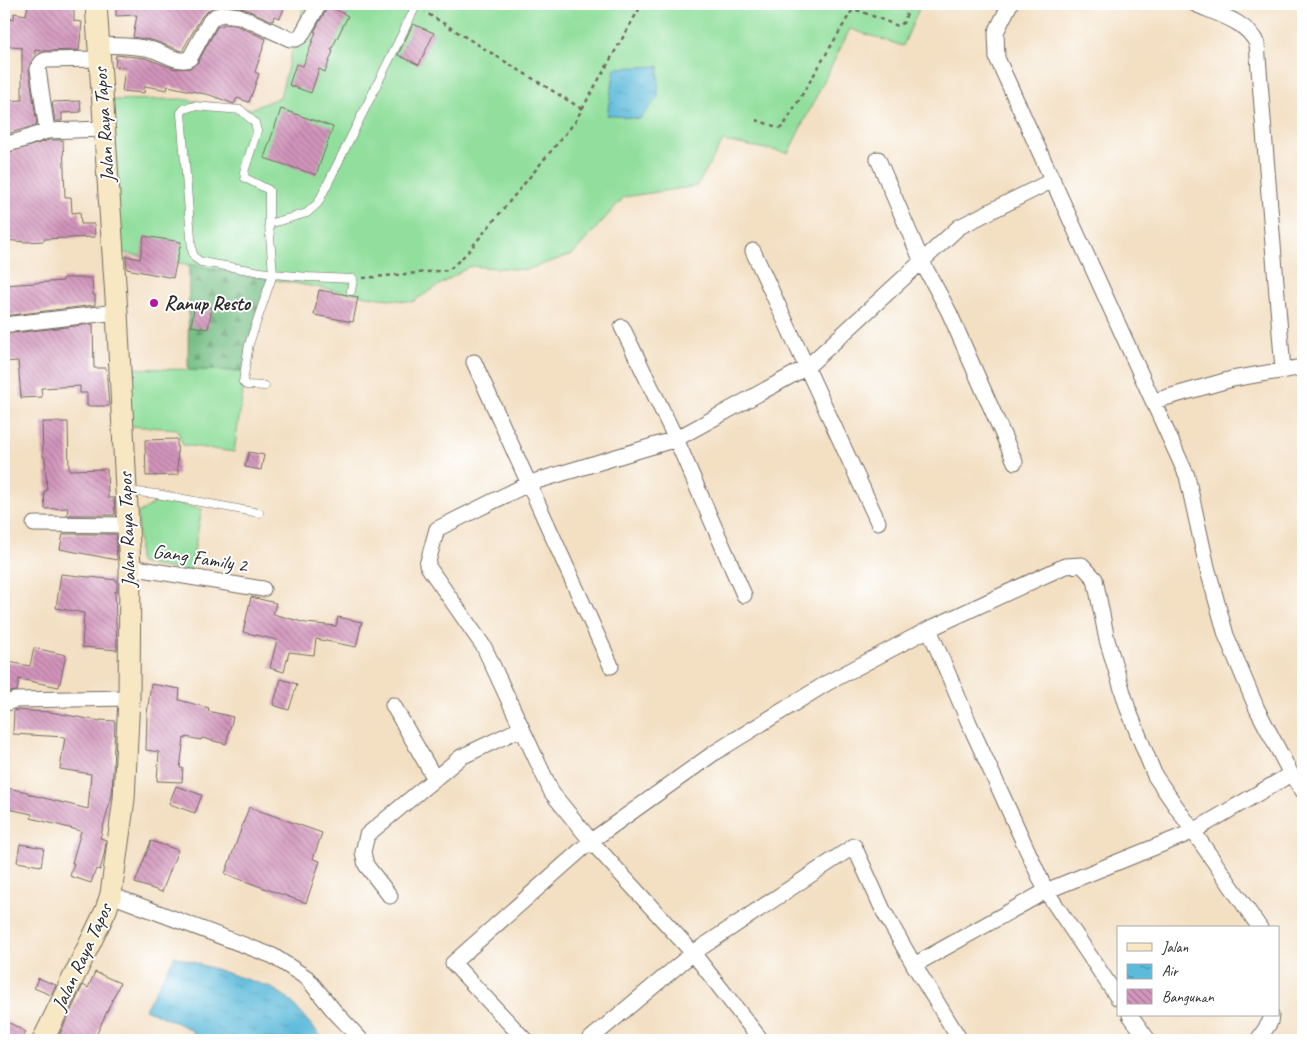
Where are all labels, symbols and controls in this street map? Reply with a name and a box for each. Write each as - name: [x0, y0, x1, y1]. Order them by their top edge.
- street label: Jalan Raya Tapos: [87, 65, 121, 184]
- place label: Ranup Resto: [164, 291, 252, 316]
- marker: Ranup Resto: [148, 297, 160, 309]
- street label: Jalan Raya Tapos: [112, 470, 142, 589]
- street label: Gang Family 2: [151, 538, 251, 578]
- street label: Jalan Raya Tapos: [46, 898, 119, 1015]
- legend: [1117, 926, 1280, 1016]
- text: Jalan: [1161, 938, 1189, 957]
- text: Air: [1162, 962, 1179, 981]
- text: Bangunan: [1162, 988, 1215, 1007]

